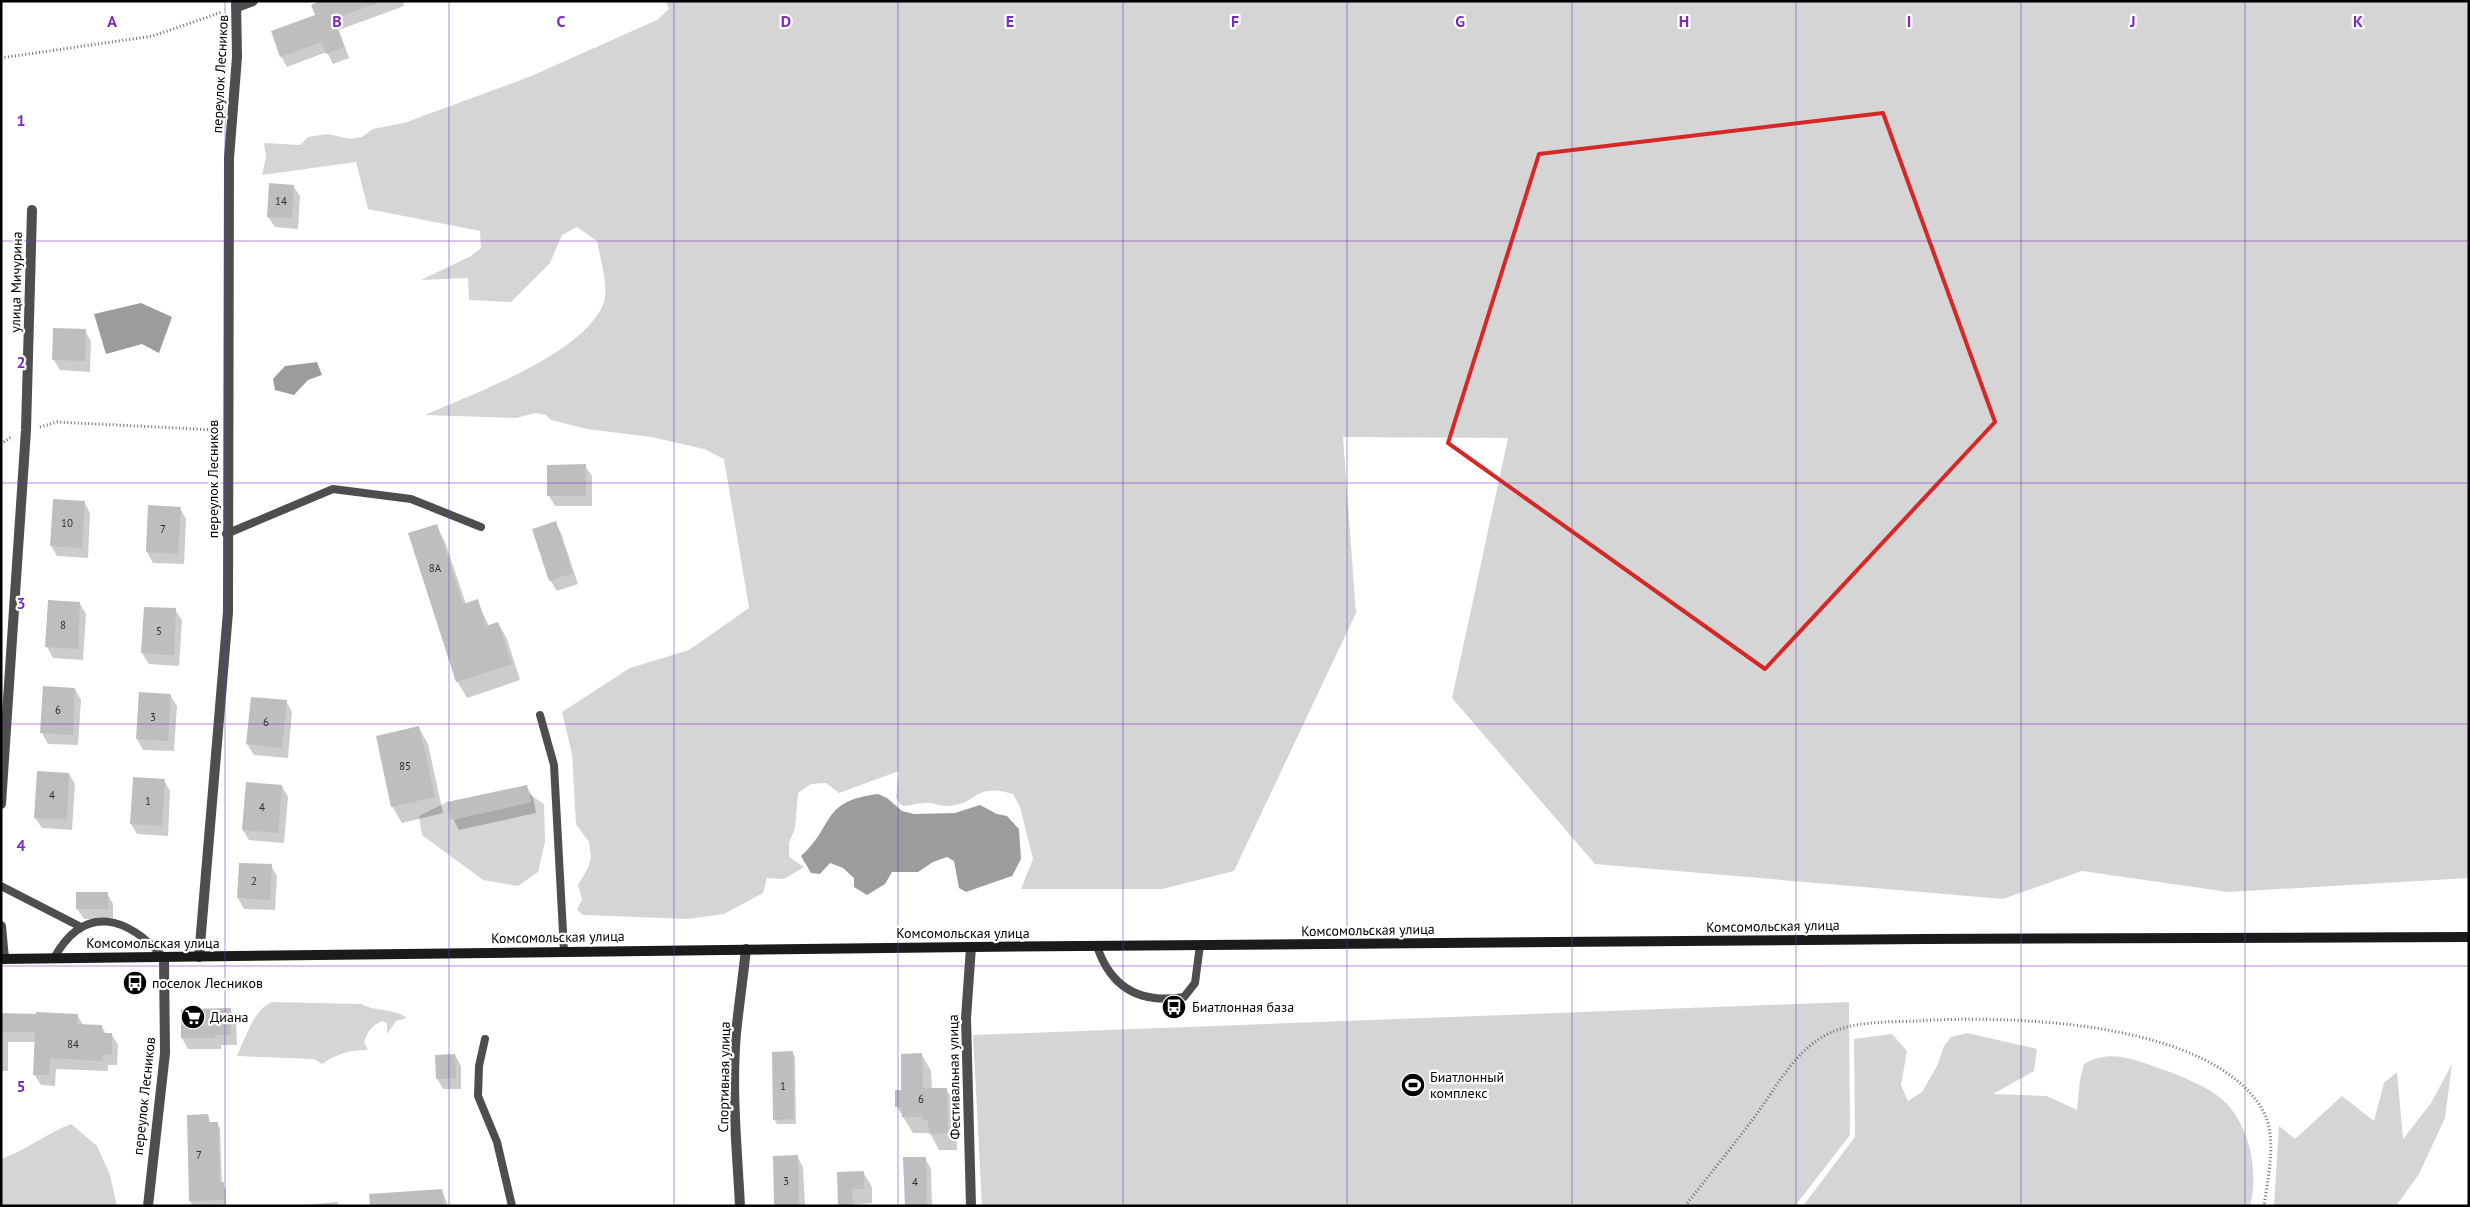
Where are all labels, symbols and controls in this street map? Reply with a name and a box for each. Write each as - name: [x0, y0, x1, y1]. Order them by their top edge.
- text: A: [107, 11, 117, 31]
- text: B: [332, 11, 342, 31]
- text: C: [557, 11, 566, 31]
- text: D: [781, 11, 791, 31]
- text: E: [1006, 11, 1014, 31]
- text: F: [1231, 11, 1239, 31]
- text: G: [1455, 11, 1465, 31]
- text: H: [1679, 11, 1689, 31]
- text: I: [1907, 11, 1911, 31]
- text: J: [2129, 11, 2136, 31]
- text: K: [2353, 11, 2363, 31]
- street label: переулок Лесников: [208, 14, 232, 134]
- text: 1: [16, 110, 26, 130]
- house number: 14: [275, 194, 287, 208]
- street label: улица Мичурина: [6, 231, 26, 333]
- text: 2: [16, 352, 26, 372]
- street label: переулок Лесников: [204, 420, 222, 538]
- house number: 10: [61, 516, 73, 530]
- house number: 7: [160, 522, 166, 536]
- house number: 8А: [429, 561, 442, 575]
- text: 3: [16, 593, 26, 613]
- house number: 8: [60, 618, 66, 632]
- house number: 5: [156, 624, 162, 638]
- house number: 6: [55, 703, 61, 717]
- house number: 3: [150, 710, 156, 724]
- house number: 6: [263, 715, 269, 729]
- house number: 85: [399, 759, 411, 773]
- house number: 4: [49, 788, 55, 802]
- house number: 1: [145, 794, 151, 808]
- house number: 4: [259, 800, 265, 814]
- text: 4: [16, 835, 26, 855]
- house number: 2: [251, 874, 257, 888]
- street label: Комсомольская улица: [1706, 916, 1840, 936]
- street label: Комсомольская улица: [1301, 920, 1435, 940]
- street label: Комсомольская улица: [896, 924, 1030, 942]
- street label: Комсомольская улица: [491, 927, 625, 947]
- street label: Комсомольская улица: [86, 934, 220, 952]
- bus stop icon: поселок Лесников: [122, 970, 148, 996]
- place label: поселок Лесников: [152, 974, 263, 992]
- bus stop icon: Биатлонная база: [1161, 994, 1187, 1020]
- place label: Биатлонная база: [1192, 998, 1294, 1016]
- supermarket icon: Диана: [180, 1004, 206, 1030]
- place label: Диана: [210, 1008, 249, 1026]
- street label: Фестивальная улица: [944, 1014, 964, 1140]
- street label: Спортивная улица: [714, 1021, 734, 1133]
- street label: переулок Лесников: [129, 1036, 159, 1156]
- house number: 84: [67, 1037, 79, 1051]
- place label: Биатлонный комплекс: [1430, 1068, 1504, 1102]
- sports icon: Биатлонный комплекс: [1400, 1072, 1426, 1098]
- text: 5: [16, 1076, 26, 1096]
- house number: 1: [780, 1079, 786, 1093]
- house number: 6: [918, 1092, 924, 1106]
- house number: 7: [196, 1148, 202, 1162]
- house number: 3: [783, 1174, 789, 1188]
- house number: 4: [912, 1175, 918, 1189]

